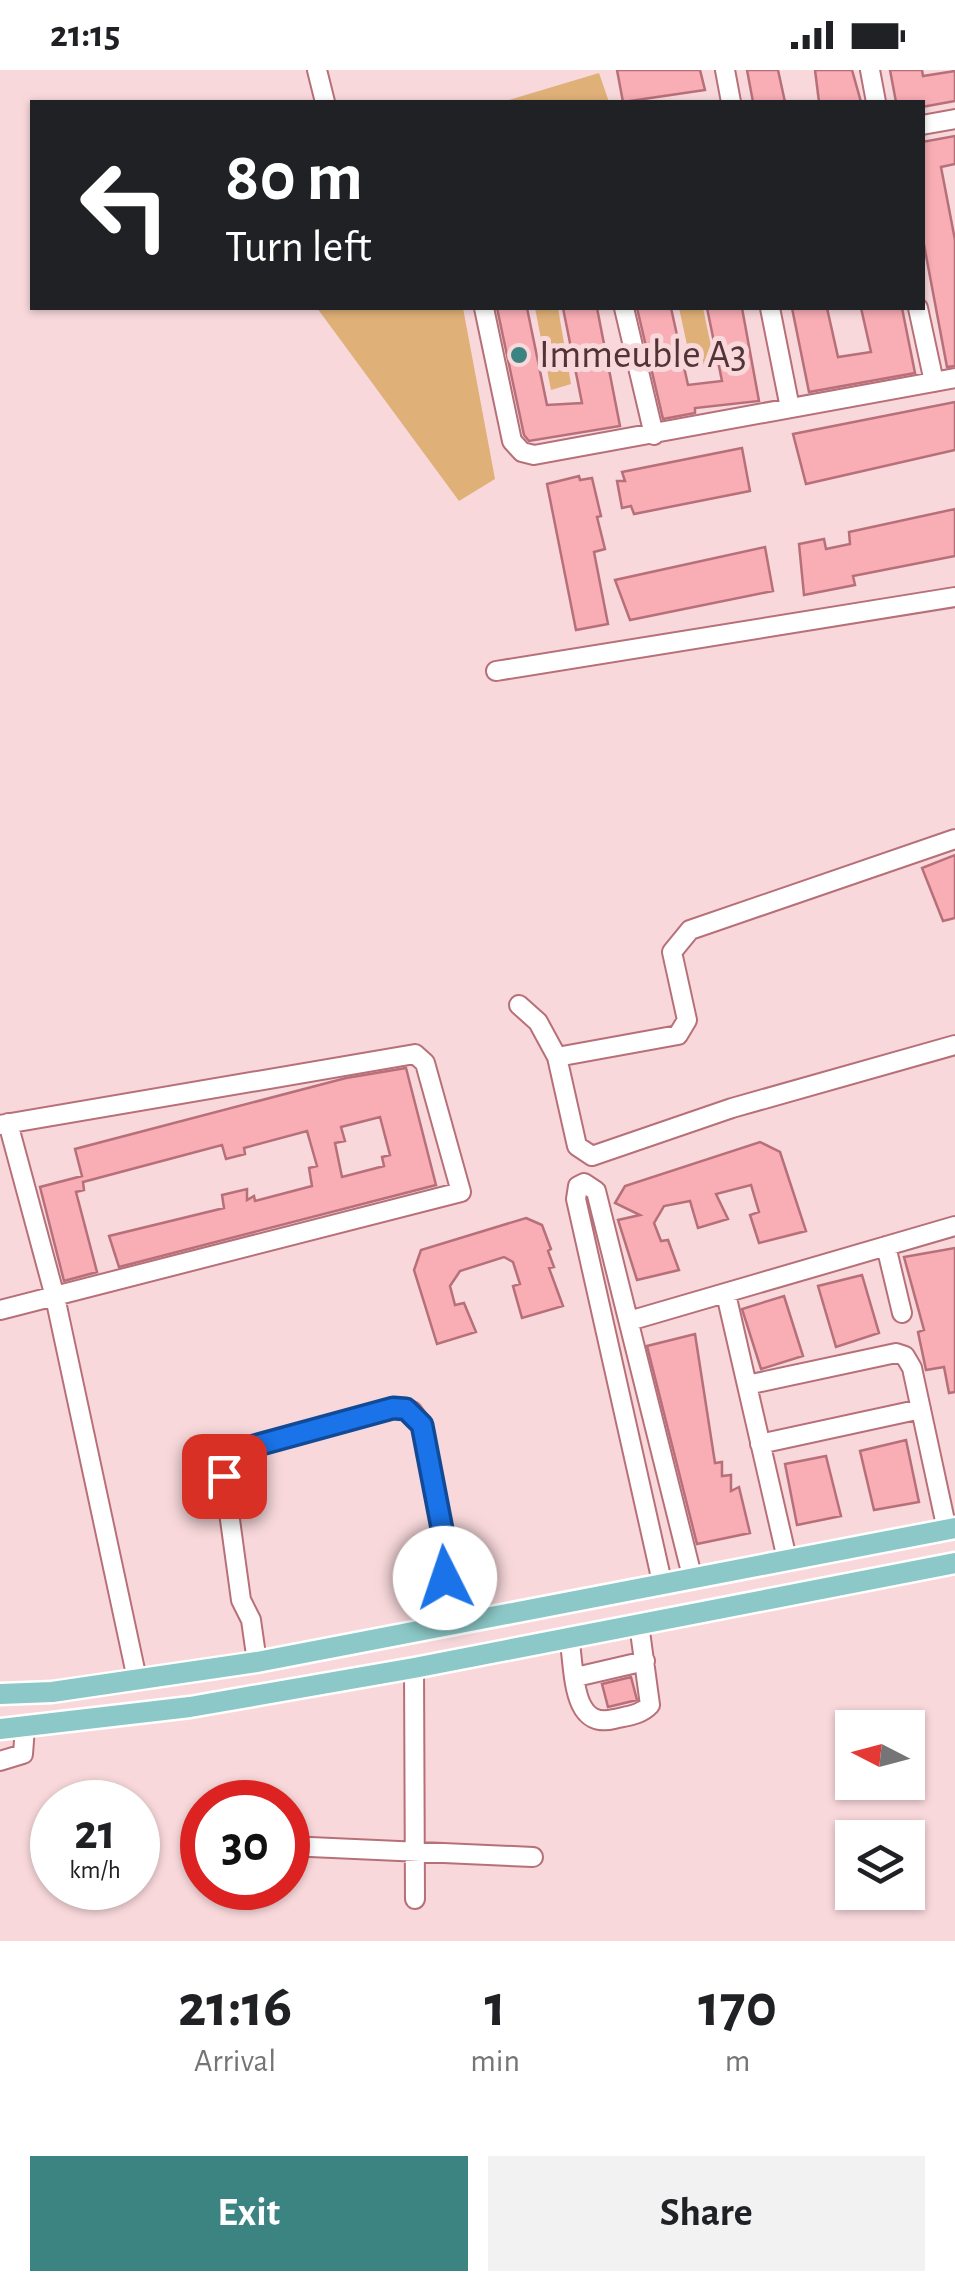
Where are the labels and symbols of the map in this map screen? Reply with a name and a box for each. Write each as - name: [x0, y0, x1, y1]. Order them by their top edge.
- place label: Immeuble A3: [539, 335, 747, 375]
- marker: Immeuble A3: [508, 344, 530, 366]
- pin: [182, 1434, 267, 1519]
- position arrow: [393, 1526, 497, 1630]
- north arrow: [835, 1710, 925, 1800]
- speed limit sign: 30: [180, 1780, 310, 1910]

